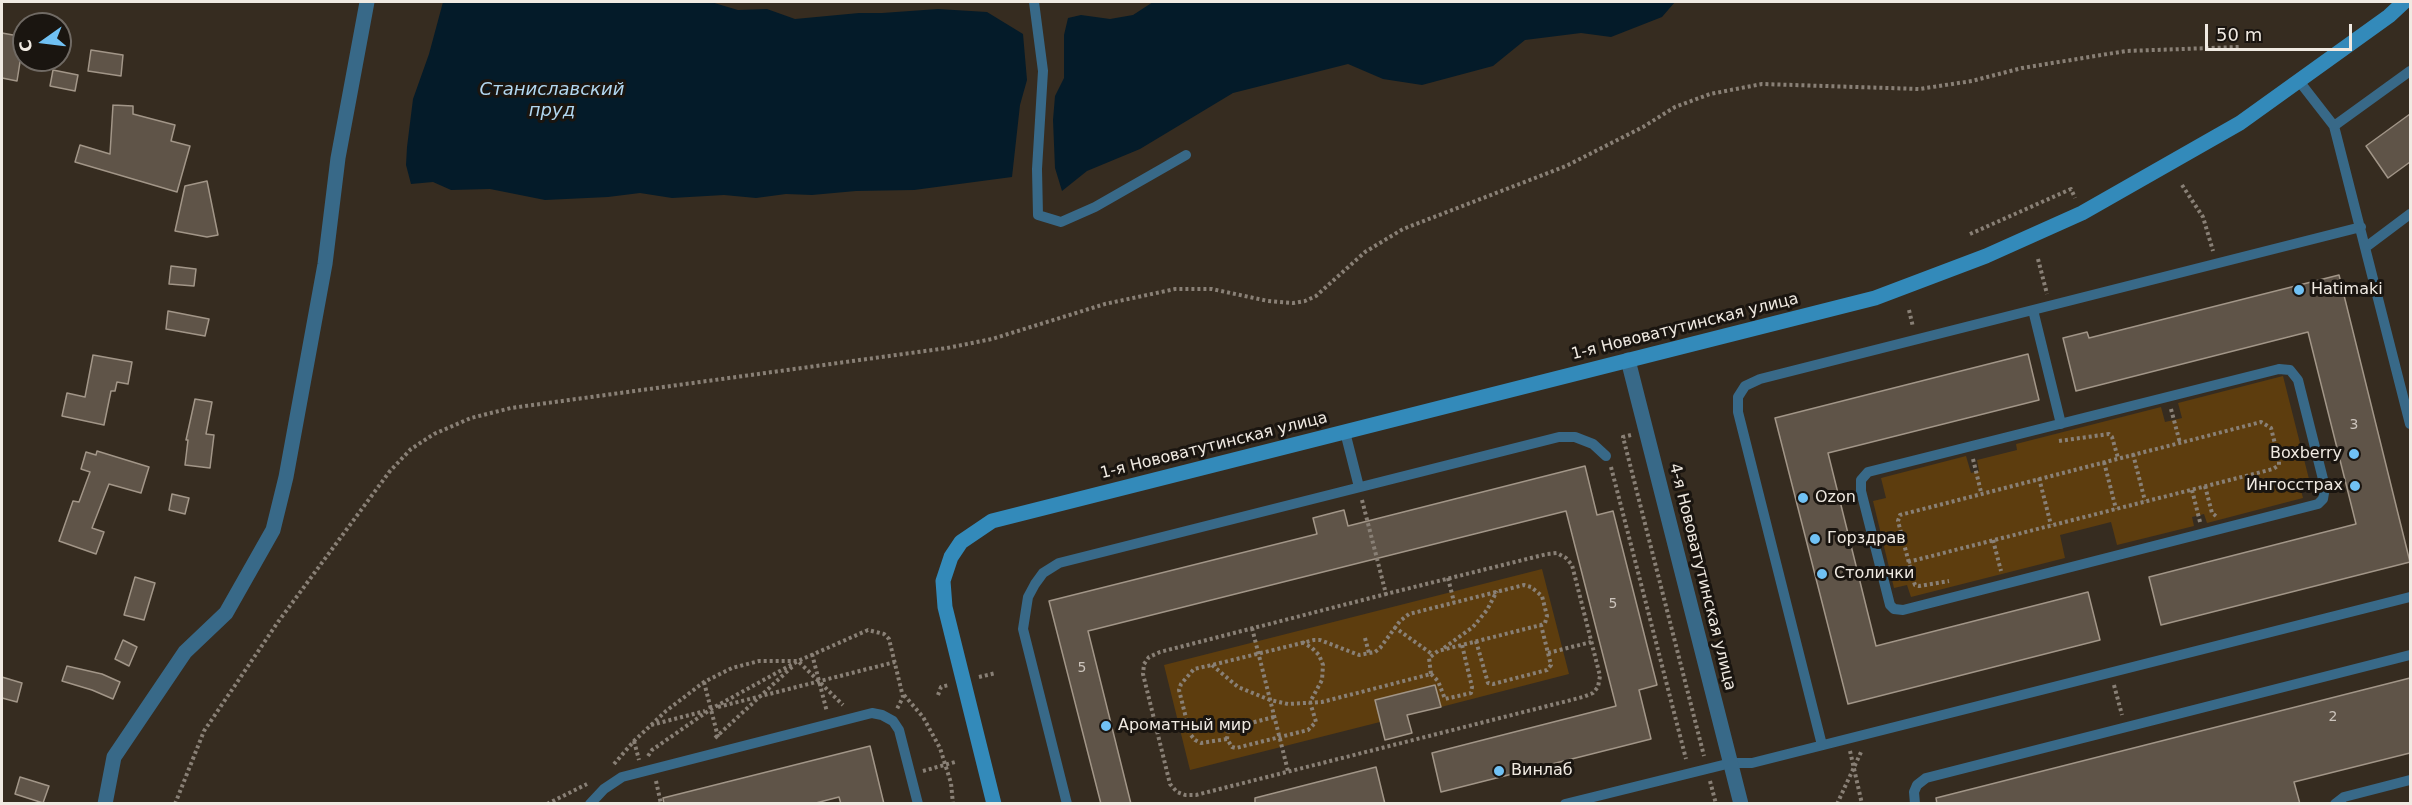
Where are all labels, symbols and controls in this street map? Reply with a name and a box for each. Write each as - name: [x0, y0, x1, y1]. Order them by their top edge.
- north arrow: [12, 12, 72, 72]
- scale bar: [2208, 12, 2355, 50]
- text: 50 m: [2216, 24, 2262, 45]
- text: С: [15, 38, 37, 54]
- water label: Станиславский пруд: [480, 79, 624, 122]
- place label: Hatimaki: [2311, 280, 2383, 300]
- marker: Hatimaki: [2292, 283, 2306, 297]
- street label: 1-я Нововатутинская улица: [1569, 289, 1801, 365]
- street label: 1-я Нововатутинская улица: [1098, 408, 1330, 484]
- house number: 3: [2350, 417, 2358, 433]
- place label: Boxberry: [2270, 444, 2342, 464]
- marker: Boxberry: [2347, 447, 2361, 461]
- street label: 4-я Нововатутинская улица: [1664, 461, 1740, 693]
- place label: Ингосстрах: [2246, 476, 2343, 496]
- marker: Ингосстрах: [2348, 479, 2362, 493]
- place label: Ozon: [1815, 488, 1856, 508]
- marker: Ozon: [1796, 491, 1810, 505]
- place label: Горздрав: [1827, 529, 1906, 549]
- marker: Горздрав: [1808, 532, 1822, 546]
- place label: Столички: [1834, 564, 1914, 584]
- marker: Столички: [1815, 567, 1829, 581]
- house number: 5: [1609, 596, 1617, 612]
- house number: 5: [1078, 660, 1086, 676]
- house number: 2: [2329, 709, 2337, 725]
- place label: Ароматный мир: [1118, 716, 1251, 736]
- marker: Ароматный мир: [1099, 719, 1113, 733]
- place label: Винлаб: [1511, 761, 1573, 781]
- marker: Винлаб: [1492, 764, 1506, 778]

